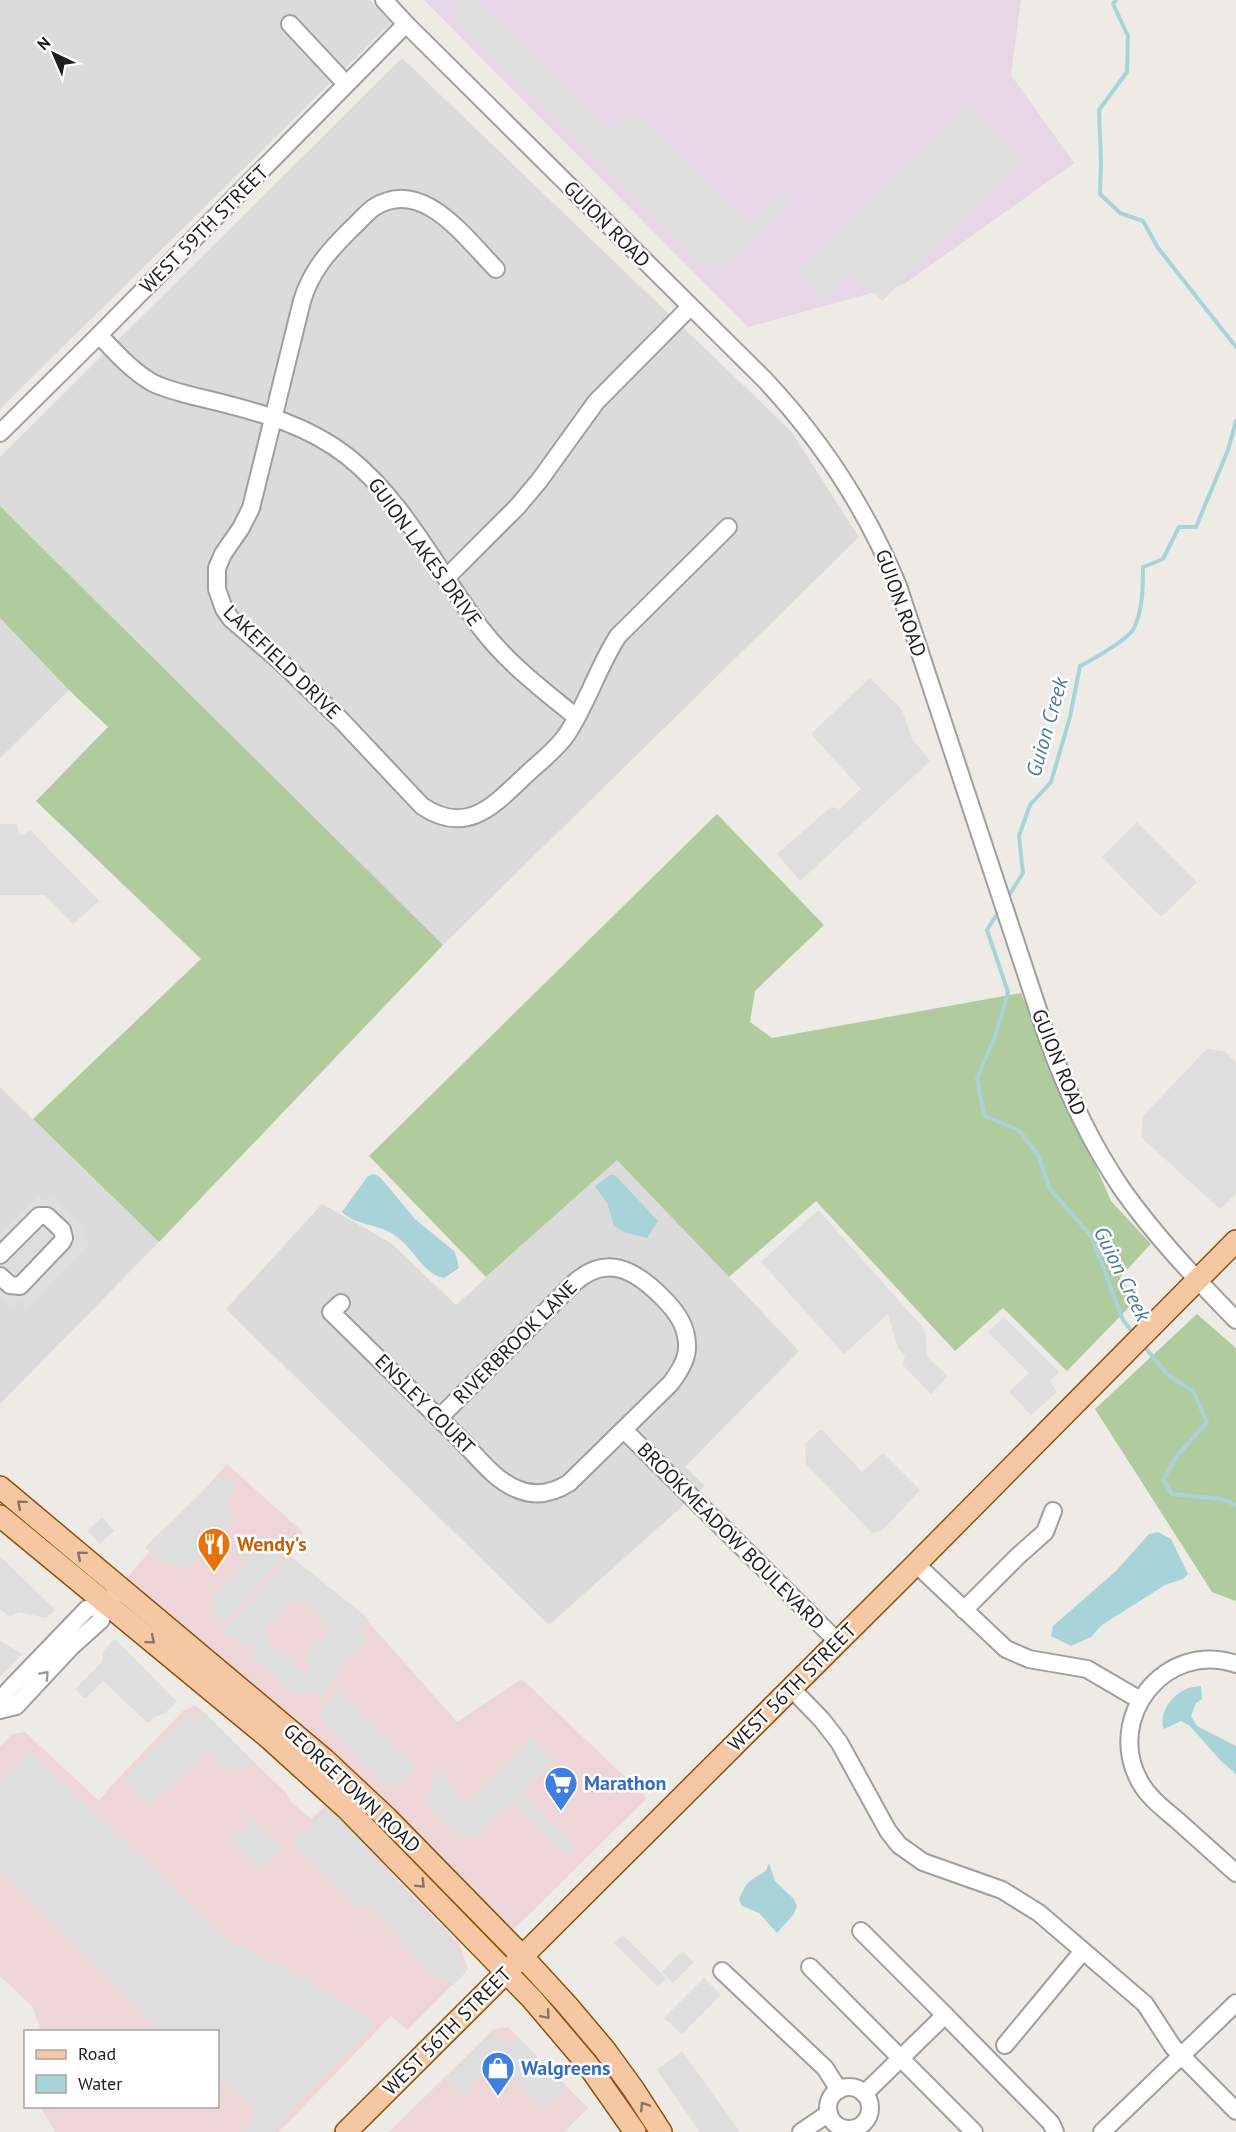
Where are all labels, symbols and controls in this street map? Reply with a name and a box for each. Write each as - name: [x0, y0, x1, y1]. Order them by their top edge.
- north arrow: [24, 24, 84, 84]
- text: N: [33, 32, 54, 54]
- street label: WEST 59TH STREET: [134, 159, 274, 299]
- street label: GUION ROAD: [558, 175, 656, 273]
- street label: GUION LAKES DRIVE: [362, 473, 488, 631]
- street label: GUION ROAD: [870, 546, 932, 660]
- street label: LAKEFIELD DRIVE: [218, 599, 346, 725]
- water label: Guion Creek: [1019, 673, 1074, 780]
- street label: GUION ROAD: [1026, 1005, 1092, 1119]
- water label: Guion Creek: [1088, 1222, 1158, 1327]
- street label: RIVERBROOK LANE: [447, 1274, 583, 1410]
- street label: ENSLEY COURT: [369, 1348, 481, 1460]
- street label: BROOKMEADOW BOULEVARD: [632, 1437, 830, 1635]
- one-way arrow: [17, 1500, 28, 1511]
- restaurant icon: Wendy's: [196, 1526, 232, 1573]
- place label: Wendy's: [237, 1531, 307, 1557]
- one-way arrow: [77, 1551, 88, 1562]
- street label: WEST 56TH STREET: [722, 1617, 862, 1757]
- one-way arrow: [144, 1633, 155, 1644]
- one-way arrow: [37, 1672, 48, 1683]
- street label: GEORGETOWN ROAD: [278, 1718, 426, 1858]
- supermarket icon: Marathon: [543, 1765, 579, 1812]
- place label: Marathon: [584, 1770, 666, 1796]
- one-way arrow: [414, 1877, 425, 1888]
- street label: WEST 56TH STREET: [377, 1961, 517, 2101]
- one-way arrow: [539, 2008, 550, 2019]
- legend: [24, 2030, 219, 2108]
- text: Road: [78, 2042, 116, 2065]
- shop icon: Walgreens: [480, 2050, 516, 2097]
- place label: Walgreens: [521, 2055, 610, 2081]
- text: Water: [78, 2072, 122, 2095]
- one-way arrow: [640, 2101, 651, 2112]

